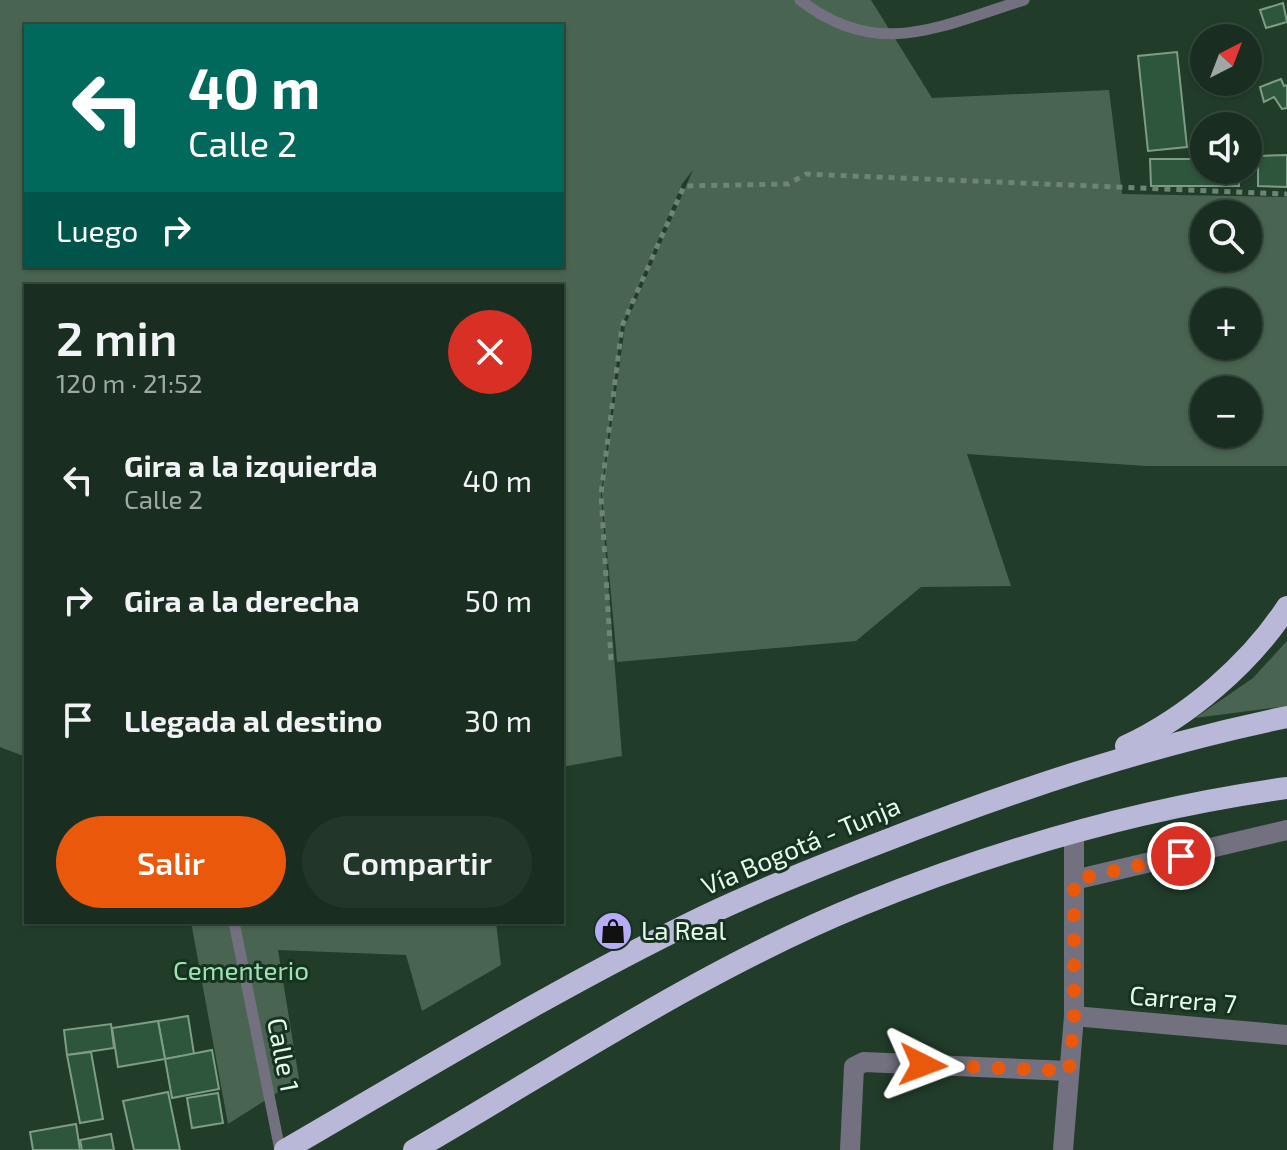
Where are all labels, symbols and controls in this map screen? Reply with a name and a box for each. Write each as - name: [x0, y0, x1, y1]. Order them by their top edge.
- north arrow: [1190, 24, 1262, 96]
- map controls: [1190, 24, 1262, 448]
- text: 40 m: [188, 53, 320, 120]
- icon: left: [56, 56, 160, 160]
- button: sound: [1190, 112, 1262, 184]
- text: Calle 2: [188, 121, 297, 164]
- button: search: [1190, 200, 1262, 272]
- icon: right: [154, 208, 198, 252]
- text: Luego: [56, 212, 138, 248]
- button: +: [1190, 288, 1262, 360]
- text: 2 min: [56, 308, 177, 366]
- button: close: [448, 310, 532, 394]
- text: 120 m · 21:52: [56, 367, 203, 398]
- button: −: [1190, 376, 1262, 448]
- text: Gira a la izquierda: [124, 447, 378, 483]
- icon: left: [56, 458, 100, 502]
- text: 40 m: [462, 462, 532, 498]
- text: Calle 2: [124, 483, 203, 514]
- icon: right: [56, 578, 100, 622]
- text: Gira a la derecha: [124, 582, 360, 618]
- text: 50 m: [465, 582, 532, 618]
- icon: arrive: [56, 698, 100, 742]
- text: Llegada al destino: [124, 702, 383, 738]
- text: 30 m: [464, 702, 532, 738]
- street label: Vía Bogotá - Tunja: [696, 789, 904, 900]
- button: Salir: [56, 816, 286, 908]
- button: Compartir: [302, 816, 532, 908]
- pin: [1147, 822, 1215, 890]
- icon: arrive: [1159, 834, 1203, 878]
- shop icon: La Real: [592, 910, 634, 952]
- place label: La Real: [641, 914, 727, 945]
- park label: Cementerio: [173, 954, 309, 985]
- street label: Carrera 7: [1128, 978, 1238, 1019]
- street label: Calle 1: [262, 1015, 307, 1094]
- position arrow: [881, 1023, 965, 1107]

